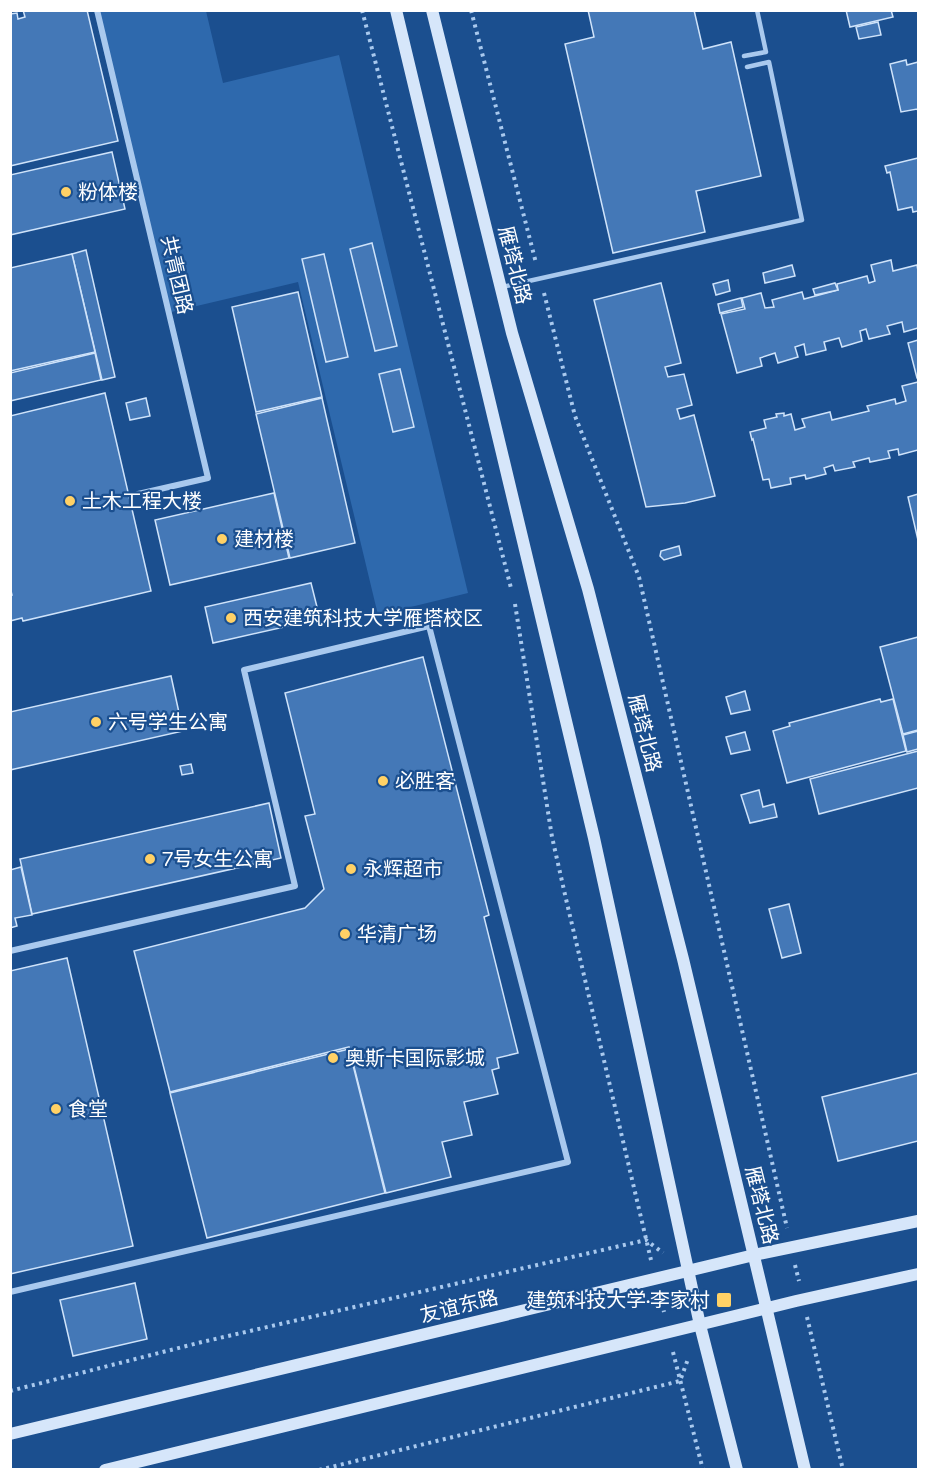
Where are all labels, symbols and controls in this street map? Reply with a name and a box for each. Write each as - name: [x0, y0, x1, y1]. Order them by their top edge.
- place label: 粉体楼: [78, 179, 138, 205]
- marker: 粉体楼: [59, 185, 73, 199]
- street label: 雁塔北路: [493, 223, 537, 307]
- street label: 共青团路: [155, 233, 199, 317]
- place label: 土木工程大楼: [82, 488, 202, 514]
- marker: 土木工程大楼: [63, 494, 77, 508]
- place label: 建材楼: [234, 526, 294, 552]
- marker: 建材楼: [215, 532, 229, 546]
- place label: 西安建筑科技大学雁塔校区: [243, 605, 483, 631]
- marker: 西安建筑科技大学雁塔校区: [224, 611, 238, 625]
- street label: 雁塔北路: [623, 691, 667, 775]
- place label: 六号学生公寓: [108, 709, 228, 735]
- marker: 六号学生公寓: [89, 715, 103, 729]
- place label: 必胜客: [395, 768, 455, 794]
- marker: 必胜客: [376, 774, 390, 788]
- place label: 7号女生公寓: [162, 846, 273, 872]
- marker: 7号女生公寓: [143, 852, 157, 866]
- place label: 永辉超市: [363, 856, 443, 882]
- marker: 永辉超市: [344, 862, 358, 876]
- place label: 华清广场: [357, 921, 437, 947]
- marker: 华清广场: [338, 927, 352, 941]
- place label: 奥斯卡国际影城: [345, 1045, 485, 1071]
- marker: 奥斯卡国际影城: [326, 1051, 340, 1065]
- place label: 食堂: [68, 1096, 108, 1122]
- marker: 食堂: [49, 1102, 63, 1116]
- street label: 雁塔北路: [740, 1163, 784, 1247]
- street label: 友谊东路: [417, 1284, 501, 1328]
- place label: 建筑科技大学·李家村: [526, 1287, 710, 1313]
- marker: 建筑科技大学·李家村: [715, 1291, 733, 1309]

